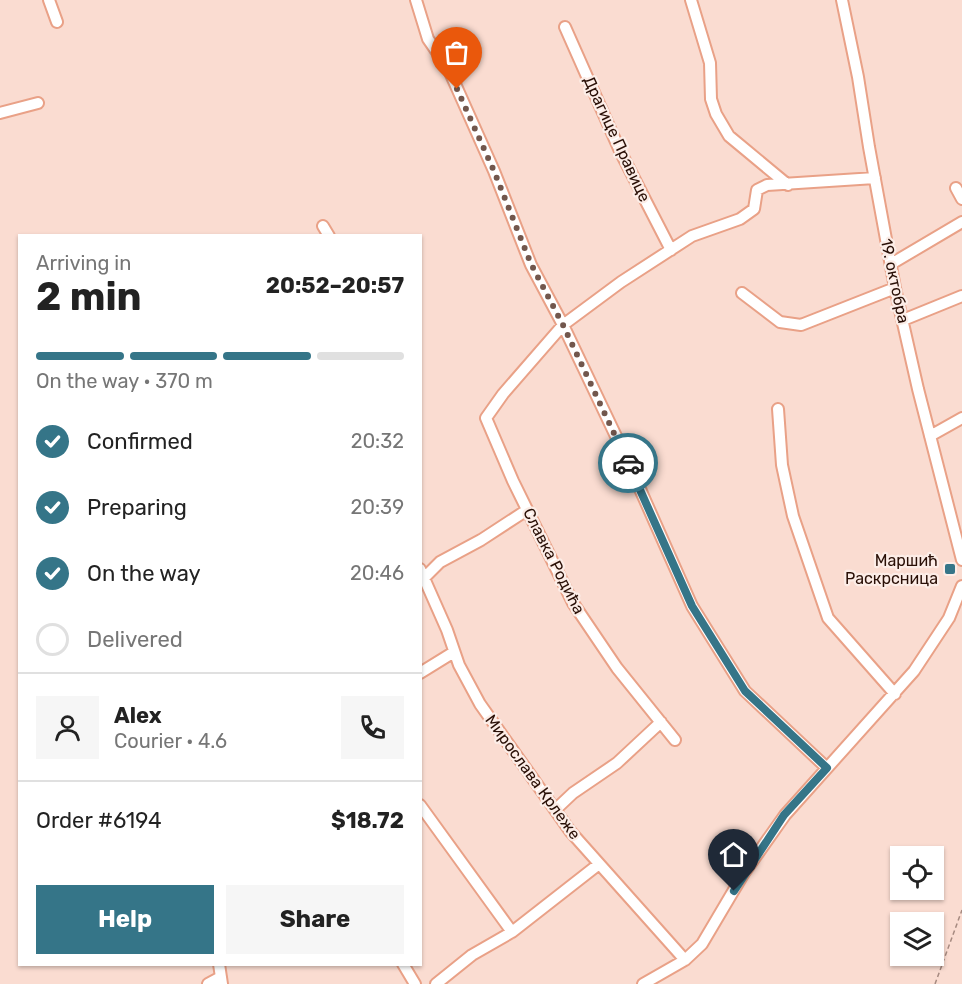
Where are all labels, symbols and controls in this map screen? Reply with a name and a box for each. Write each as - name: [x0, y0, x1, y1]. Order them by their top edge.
- pin: [431, 27, 482, 89]
- icon: bag: [440, 36, 473, 69]
- street label: Драгице Правице: [580, 73, 654, 205]
- street label: 19. октобра: [877, 237, 913, 325]
- text: Arriving in: [36, 251, 131, 275]
- text: 20:52–20:57: [266, 272, 404, 299]
- text: 2 min: [36, 274, 142, 320]
- text: On the way · 370 m: [36, 369, 213, 393]
- icon: check: [36, 425, 69, 458]
- text: Confirmed: [87, 428, 193, 455]
- text: 20:32: [351, 429, 404, 453]
- courier: [598, 433, 658, 493]
- icon: car: [612, 447, 645, 480]
- icon: check: [36, 491, 69, 524]
- text: Preparing: [87, 494, 187, 521]
- text: 20:39: [351, 495, 404, 519]
- street label: Славка Родића: [519, 505, 589, 617]
- place label: Маршић Раскрсница: [845, 551, 938, 588]
- icon: check: [36, 557, 69, 590]
- text: On the way: [87, 560, 201, 587]
- text: 20:46: [350, 561, 404, 585]
- marker: Маршић Раскрсница: [943, 562, 957, 576]
- text: Delivered: [87, 626, 183, 653]
- button: person: [36, 696, 99, 759]
- button: phone: [341, 696, 404, 759]
- text: Alex: [114, 702, 162, 729]
- street label: Мирослава Крлеже: [481, 711, 585, 843]
- text: Courier · 4.6: [114, 729, 227, 753]
- text: Order #6194: [36, 807, 162, 834]
- text: $18.72: [331, 807, 404, 834]
- pin: [708, 829, 759, 891]
- icon: home: [717, 838, 750, 871]
- map controls: [890, 846, 944, 966]
- button: locate: [890, 846, 944, 900]
- button: Help: [36, 885, 214, 954]
- button: Share: [226, 885, 404, 954]
- button: layers: [890, 912, 944, 966]

